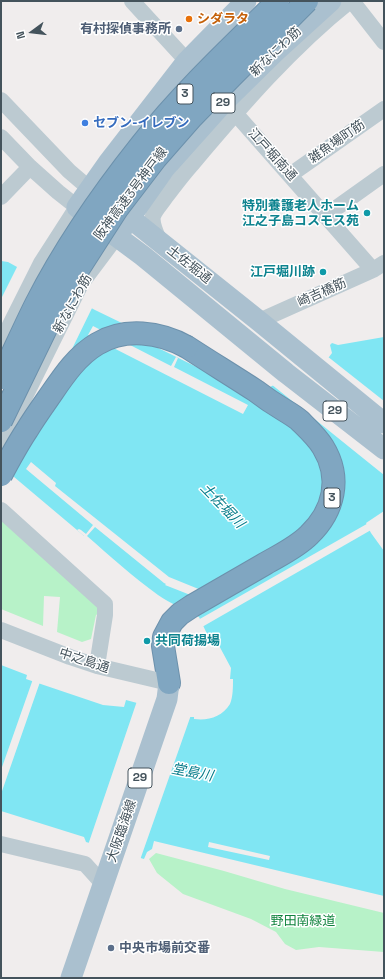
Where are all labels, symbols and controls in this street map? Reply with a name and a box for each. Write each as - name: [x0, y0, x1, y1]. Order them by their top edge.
- place label: シダラタ: [197, 11, 249, 27]
- north arrow: [12, 12, 52, 52]
- marker: シダラタ: [184, 14, 194, 24]
- place label: 有村探偵事務所: [80, 21, 171, 37]
- marker: 有村探偵事務所: [174, 24, 184, 34]
- street label: 新なにわ筋: [247, 24, 305, 80]
- text: N: [13, 30, 28, 40]
- road number: 3: [177, 84, 193, 104]
- road number: 29: [211, 93, 235, 113]
- place label: セブン-イレブン: [93, 115, 190, 131]
- street label: 雑魚場町筋: [306, 117, 368, 167]
- marker: セブン-イレブン: [80, 118, 90, 128]
- street label: 江戸堀南通: [244, 126, 300, 184]
- street label: 阪神高速3号神戸線: [91, 145, 171, 243]
- place label: 特別養護老人ホーム 江之子島コスモス苑: [242, 198, 359, 229]
- marker: 特別養護老人ホーム 江之子島コスモス苑: [362, 208, 372, 218]
- street label: 土佐堀通: [164, 243, 214, 287]
- place label: 江戸堀川跡: [250, 264, 315, 280]
- marker: 江戸堀川跡: [318, 267, 328, 277]
- street label: 新なにわ筋: [50, 272, 96, 336]
- street label: 崎吉橋筋: [295, 275, 349, 311]
- road number: 29: [323, 401, 347, 421]
- water label: 土佐堀川: [197, 480, 247, 532]
- road number: 3: [324, 488, 340, 508]
- place label: 共同荷揚場: [155, 633, 220, 649]
- marker: 共同荷揚場: [142, 636, 152, 646]
- street label: 中之島通: [57, 646, 111, 676]
- water label: 堂島川: [170, 761, 214, 785]
- road number: 29: [128, 768, 152, 788]
- street label: 大阪臨海線: [104, 798, 140, 864]
- park label: 野田南緑道: [271, 913, 335, 929]
- place label: 中央市場前交番: [119, 940, 210, 956]
- marker: 中央市場前交番: [106, 943, 116, 953]

